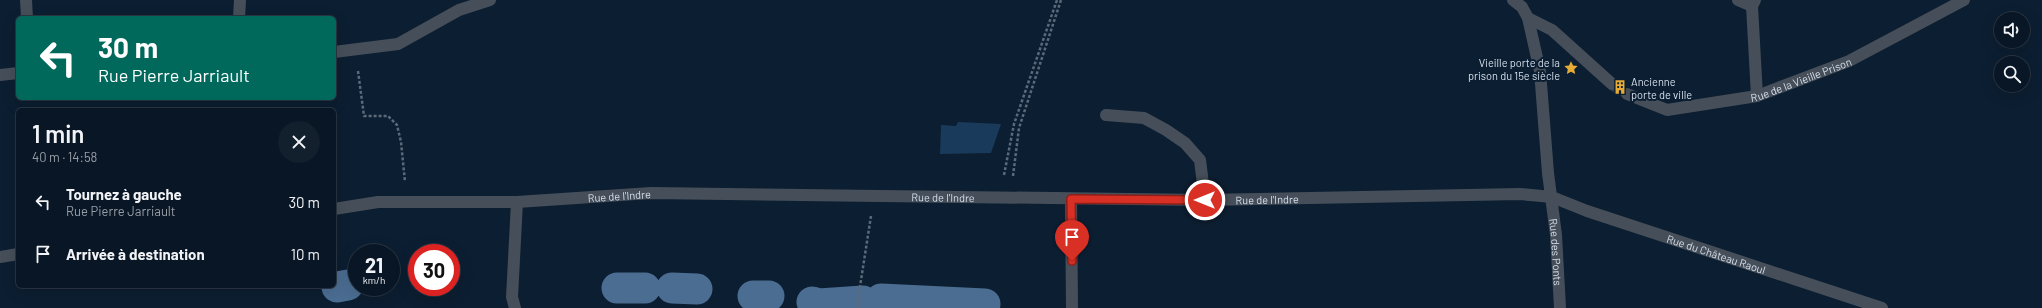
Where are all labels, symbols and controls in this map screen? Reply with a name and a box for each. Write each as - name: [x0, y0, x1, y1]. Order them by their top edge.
- map controls: [1994, 12, 2030, 92]
- button: sound: [1994, 12, 2030, 48]
- text: 30 m: [98, 30, 158, 64]
- icon: left: [32, 32, 84, 84]
- street label: Rue de la Vieille Prison: [1749, 54, 1853, 103]
- place label: Vieille porte de la prison du 15e siècle: [1468, 56, 1560, 82]
- button: search: [1994, 56, 2030, 92]
- place icon: Vieille porte de la prison du 15e siècle: [1563, 60, 1579, 76]
- text: Rue Pierre Jarriault: [98, 64, 250, 86]
- place label: Ancienne porte de ville: [1631, 75, 1692, 101]
- building icon: Ancienne porte de ville: [1612, 79, 1628, 95]
- text: 1 min: [32, 119, 84, 148]
- button: close: [278, 121, 320, 163]
- text: 40 m · 14:58: [32, 149, 97, 165]
- position arrow: [1184, 179, 1226, 221]
- text: Tournez à gauche: [66, 185, 182, 203]
- street label: Rue de l'Indre: [587, 187, 651, 204]
- street label: Rue de l'Indre: [911, 190, 975, 204]
- icon: left: [32, 191, 54, 213]
- street label: Rue de l'Indre: [1235, 192, 1299, 206]
- text: 30 m: [288, 193, 320, 211]
- text: Rue Pierre Jarriault: [66, 203, 176, 219]
- street label: Rue des Ponts: [1547, 217, 1565, 286]
- pin: [1055, 220, 1089, 261]
- icon: arrive: [1061, 226, 1083, 248]
- street label: Rue du Château Raoul: [1665, 231, 1767, 276]
- icon: arrive: [32, 243, 54, 265]
- speed limit sign: 30: [408, 244, 460, 296]
- text: Arrivée à destination: [66, 245, 205, 263]
- text: 10 m: [291, 245, 320, 263]
- text: 21: [365, 253, 383, 277]
- text: km/h: [363, 274, 385, 286]

